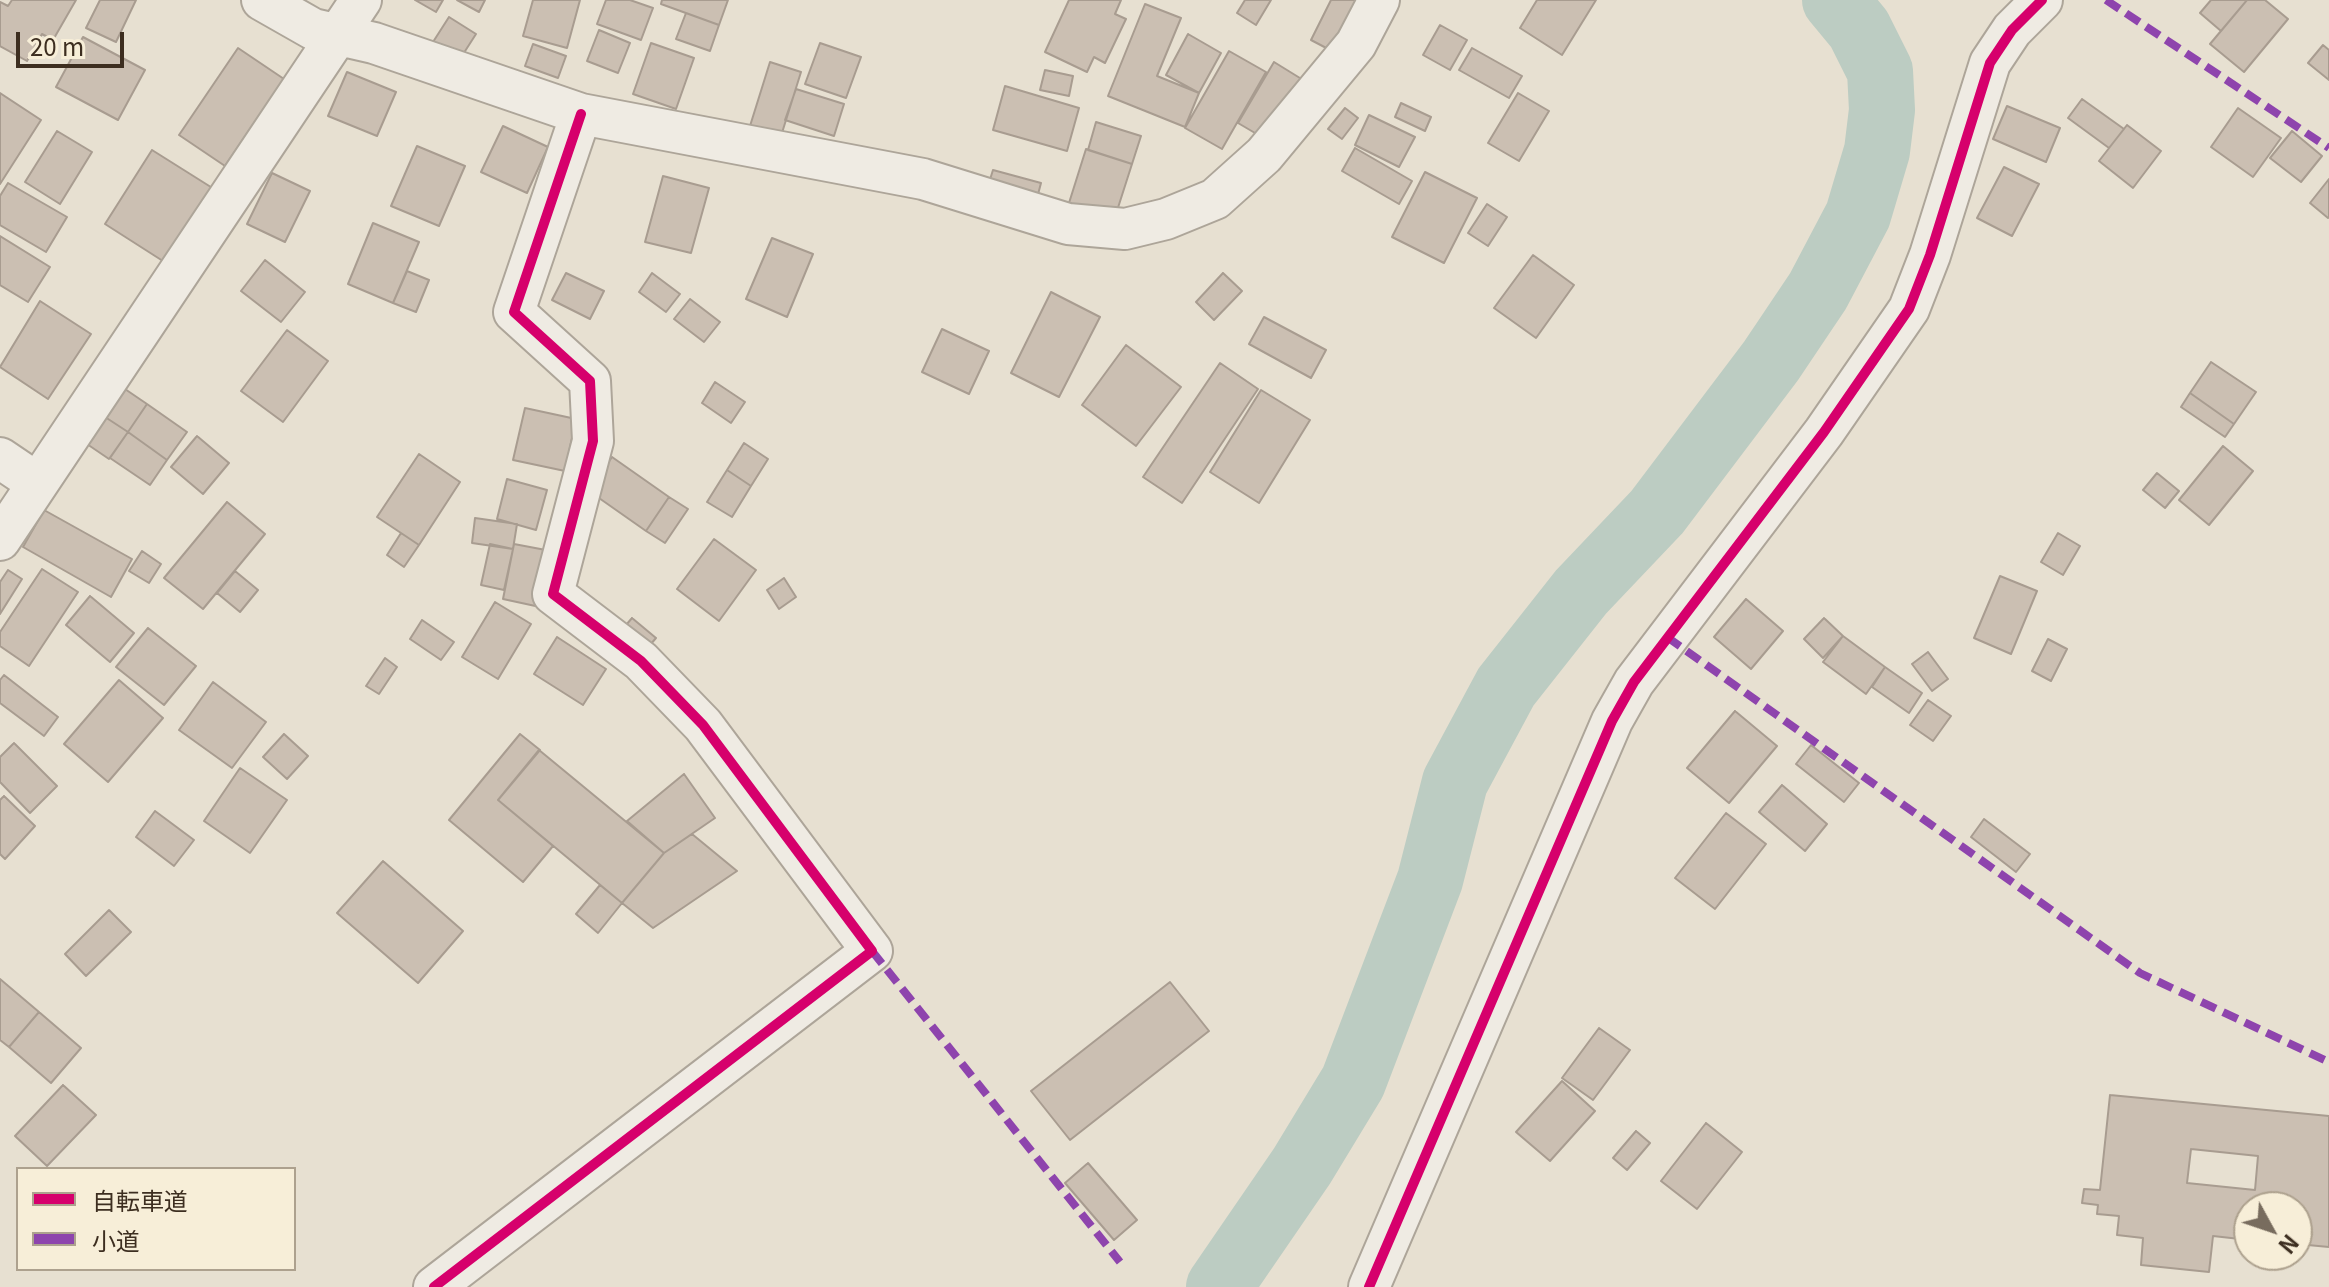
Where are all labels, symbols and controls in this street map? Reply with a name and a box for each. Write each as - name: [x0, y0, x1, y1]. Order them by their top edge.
- scale bar: [20, 16, 128, 66]
- text: 20 m: [30, 28, 84, 63]
- legend: [16, 1167, 296, 1271]
- text: 自転車道: [92, 1182, 188, 1217]
- north arrow: [2233, 1191, 2313, 1271]
- text: 小道: [92, 1222, 140, 1257]
- text: N: [2272, 1229, 2307, 1262]

